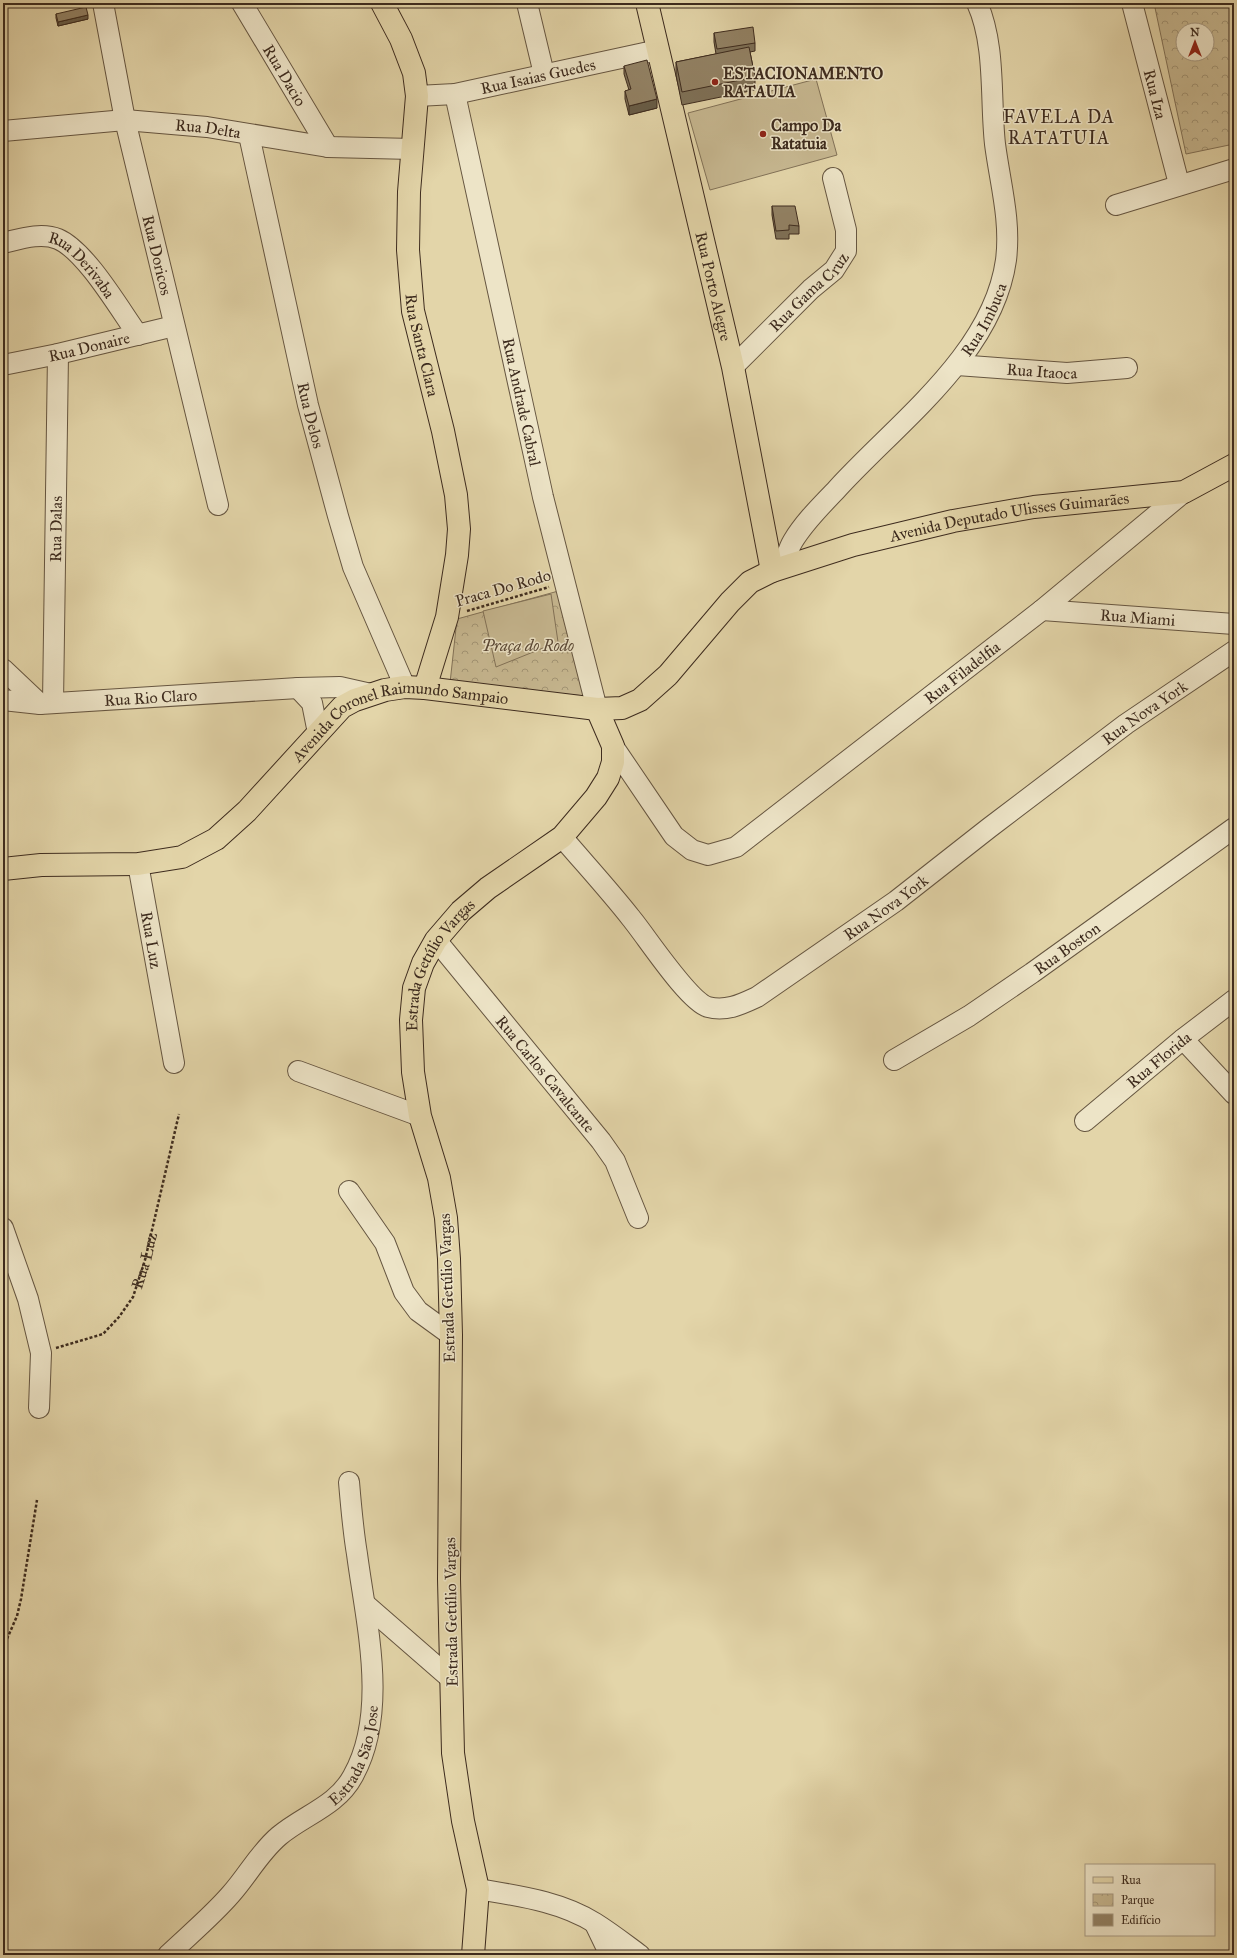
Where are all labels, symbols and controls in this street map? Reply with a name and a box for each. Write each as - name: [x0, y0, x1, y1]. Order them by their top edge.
- north arrow: [1175, 22, 1215, 62]
- text: N: [1190, 26, 1200, 39]
- street label: Rua Dacio: [259, 41, 311, 109]
- street label: Rua Isaias Guedes: [479, 54, 597, 98]
- place label: ESTACIONAMENTO RATAUIA: [723, 64, 883, 101]
- street label: Rua Iza: [1140, 67, 1171, 121]
- marker: ESTACIONAMENTO RATAUIA: [710, 77, 720, 87]
- district label: FAVELA DA RATATUIA: [1003, 106, 1115, 149]
- street label: Rua Delta: [175, 115, 242, 142]
- place label: Campo Da Ratatuia: [771, 116, 842, 153]
- marker: Campo Da Ratatuia: [758, 129, 768, 139]
- street label: Rua Doricos: [139, 213, 176, 297]
- street label: Rua Derivaba: [46, 227, 120, 302]
- street label: Rua Porto Alegre: [692, 230, 736, 343]
- street label: Rua Gama Cruz: [765, 248, 853, 335]
- street label: Rua Imbuca: [957, 281, 1010, 360]
- street label: Rua Santa Clara: [402, 293, 444, 399]
- street label: Rua Donaire: [47, 327, 132, 365]
- street label: Rua Andrade Cabral: [499, 336, 546, 468]
- street label: Rua Itaoca: [1006, 359, 1078, 383]
- street label: Rua Delos: [294, 380, 329, 450]
- street label: Avenida Deputado Ulisses Guimarães: [887, 488, 1130, 546]
- street label: Rua Dalas: [46, 496, 65, 562]
- street label: Praca Do Rodo: [453, 565, 553, 611]
- street label: Rua Miami: [1099, 605, 1177, 629]
- park label: Praça do Rodo: [482, 636, 574, 655]
- street label: Rua Filadelfia: [920, 637, 1004, 707]
- street label: Rua Nova York: [1098, 676, 1191, 749]
- street label: Avenida Coronel Raimundo Sampaio: [287, 677, 510, 766]
- street label: Rua Rio Claro: [103, 685, 198, 710]
- street label: Rua Nova York: [840, 870, 932, 944]
- street label: Estrada Getúlio Vargas: [402, 894, 478, 1032]
- street label: Rua Luz: [137, 910, 166, 970]
- street label: Rua Boston: [1030, 918, 1104, 978]
- street label: Rua Carlos Cavalcante: [492, 1011, 600, 1136]
- street label: Rua Florida: [1123, 1027, 1195, 1092]
- street label: Estrada Getúlio Vargas: [435, 1213, 460, 1363]
- street label: Rua Luz: [127, 1230, 161, 1291]
- street label: Estrada Getúlio Vargas: [440, 1537, 463, 1687]
- street label: Estrada Sāo Jose: [324, 1704, 382, 1809]
- legend: [1085, 1864, 1215, 1936]
- text: Rua: [1121, 1873, 1142, 1887]
- text: Parque: [1121, 1893, 1154, 1908]
- text: Edifício: [1121, 1913, 1161, 1927]

